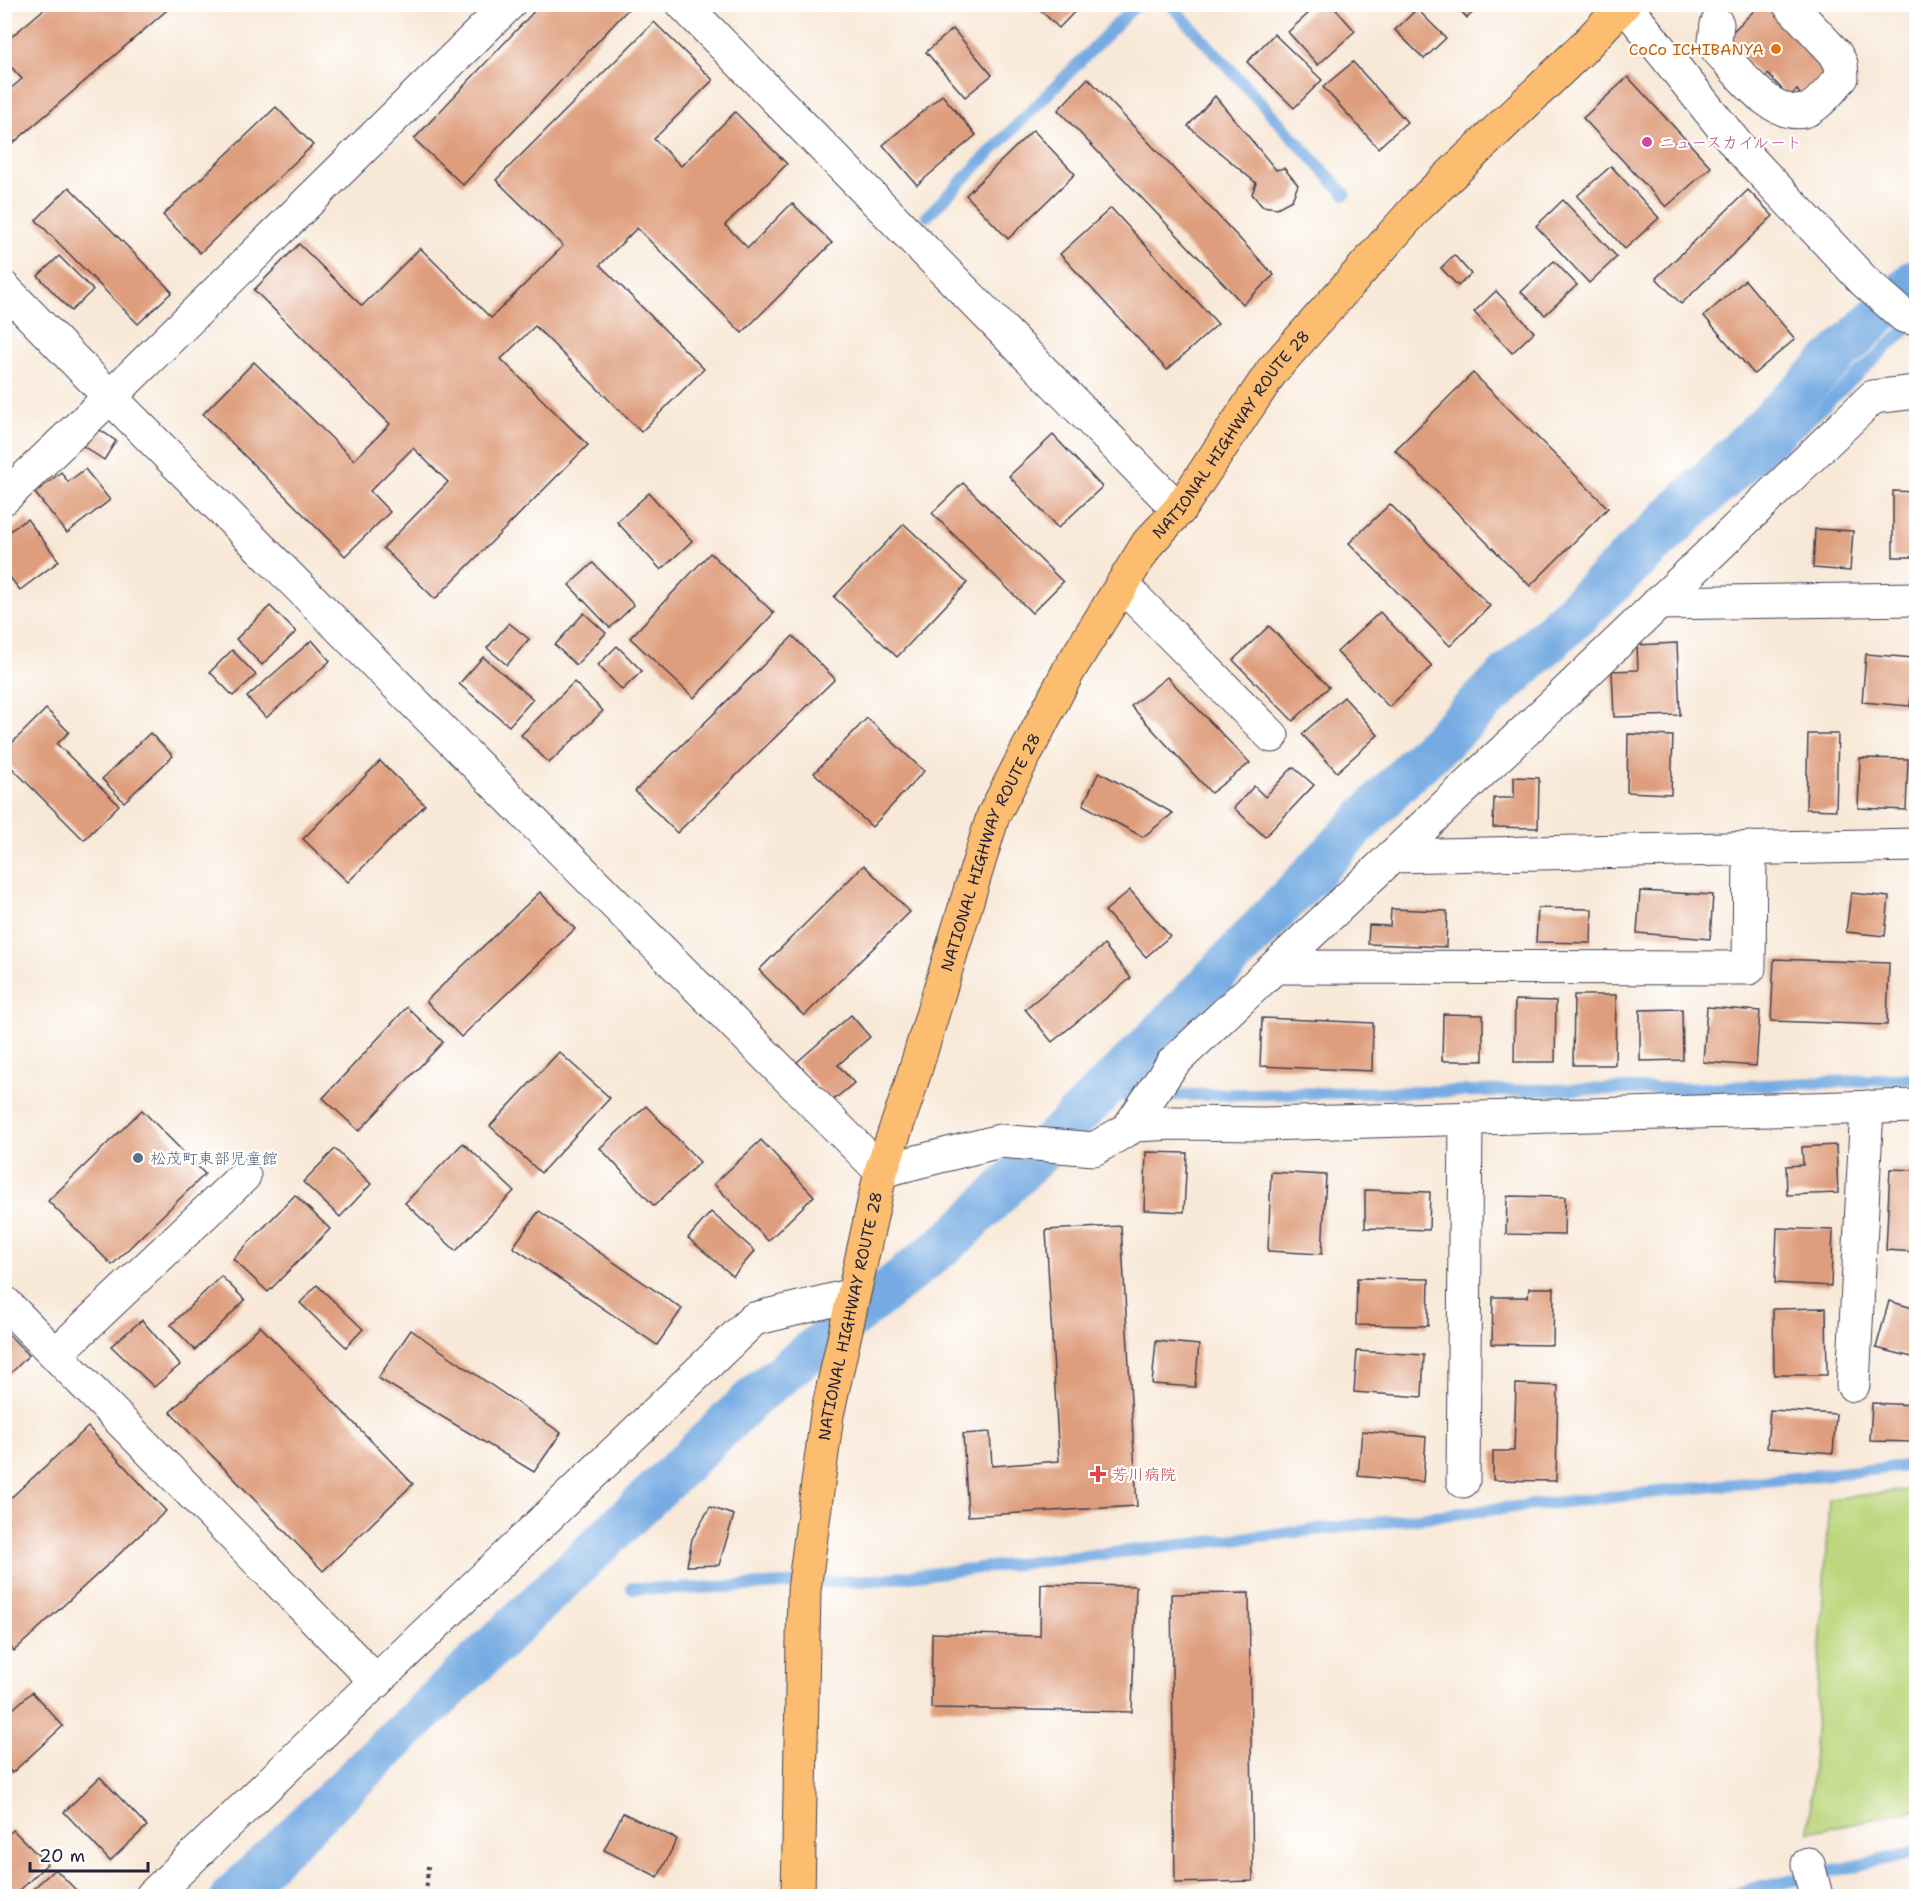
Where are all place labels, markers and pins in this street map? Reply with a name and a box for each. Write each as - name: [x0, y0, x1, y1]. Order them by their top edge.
- place label: CoCo ICHIBANYA: [1629, 39, 1764, 60]
- marker: CoCo ICHIBANYA: [1769, 42, 1783, 56]
- place label: ニュースカイルート: [1659, 132, 1802, 153]
- marker: ニュースカイルート: [1640, 135, 1654, 149]
- place label: 松茂町東部児童館: [150, 1148, 278, 1169]
- marker: 松茂町東部児童館: [131, 1151, 145, 1165]
- place label: 芳川病院: [1112, 1464, 1176, 1485]
- marker: 芳川病院: [1089, 1465, 1107, 1483]

